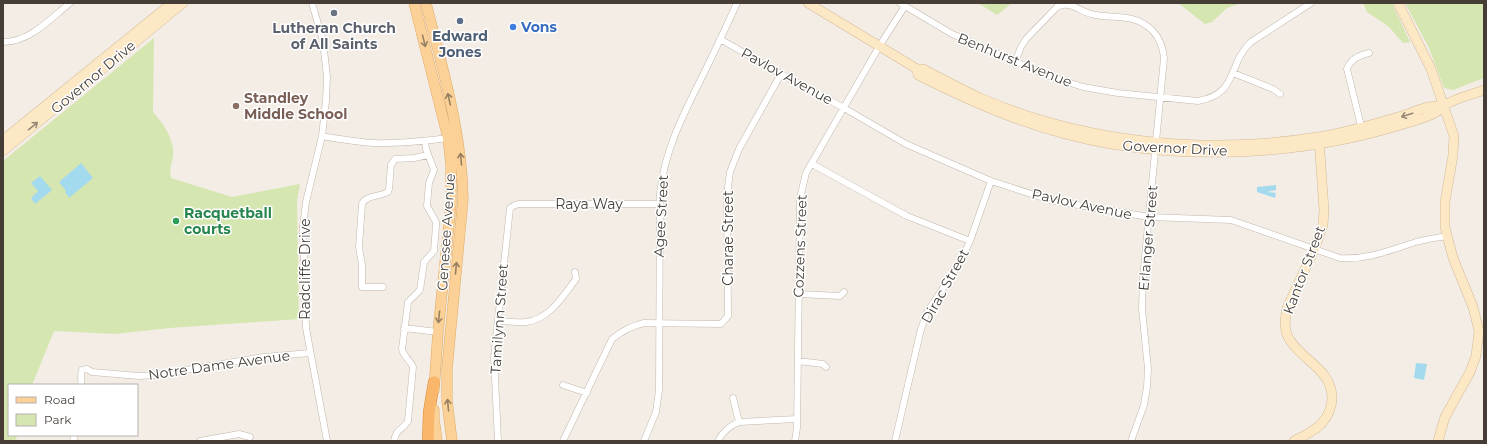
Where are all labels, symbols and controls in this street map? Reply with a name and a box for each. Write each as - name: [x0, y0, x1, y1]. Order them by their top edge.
- marker: Lutheran Church of All Saints: [329, 8, 339, 18]
- marker: Edward Jones: [455, 16, 465, 26]
- place label: Vons: [520, 18, 558, 36]
- place label: Lutheran Church of All Saints: [272, 19, 396, 53]
- marker: Vons: [508, 22, 518, 32]
- place label: Edward Jones: [432, 27, 488, 61]
- street label: Benhurst Avenue: [955, 29, 1075, 91]
- one-way arrow: [420, 34, 428, 47]
- street label: Governor Drive: [47, 36, 139, 118]
- street label: Pavlov Avenue: [738, 43, 836, 109]
- place label: Standley Middle School: [244, 89, 347, 123]
- one-way arrow: [445, 92, 453, 105]
- marker: Standley Middle School: [231, 101, 241, 111]
- one-way arrow: [1401, 111, 1413, 119]
- one-way arrow: [28, 122, 39, 131]
- street label: Governor Drive: [1122, 136, 1228, 160]
- one-way arrow: [457, 153, 465, 166]
- street label: Genesee Avenue: [433, 173, 459, 291]
- street label: Agee Street: [650, 174, 672, 258]
- street label: Erlanger Street: [1134, 184, 1162, 292]
- street label: Pavlov Avenue: [1030, 185, 1134, 223]
- street label: Charae Street: [719, 190, 737, 286]
- street label: Cozzens Street: [789, 194, 811, 298]
- street label: Raya Way: [555, 195, 623, 213]
- place label: Racquetball courts: [184, 204, 272, 238]
- marker: Racquetball courts: [171, 216, 181, 226]
- street label: Radcliffe Drive: [296, 218, 314, 320]
- street label: Kantor Street: [1279, 223, 1329, 317]
- street label: Dirac Street: [917, 245, 973, 326]
- one-way arrow: [453, 262, 460, 275]
- street label: Tamilynn Street: [486, 263, 512, 375]
- one-way arrow: [436, 310, 443, 323]
- street label: Notre Dame Avenue: [147, 346, 291, 384]
- legend: [8, 384, 138, 436]
- text: Road: [44, 392, 75, 407]
- one-way arrow: [444, 399, 451, 412]
- text: Park: [44, 412, 72, 427]

